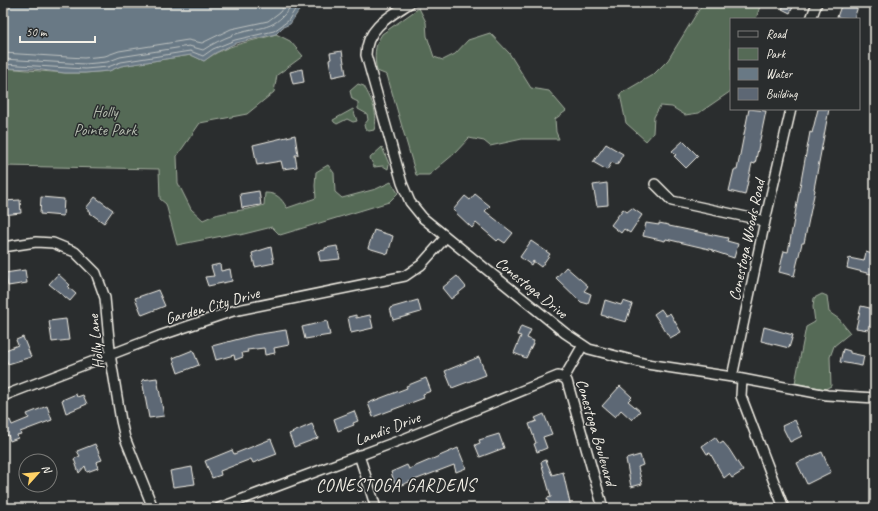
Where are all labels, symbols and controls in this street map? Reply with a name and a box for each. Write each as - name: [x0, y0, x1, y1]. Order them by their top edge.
- scale bar: [20, 18, 95, 44]
- legend: [730, 18, 860, 110]
- text: 50 m: [26, 24, 48, 40]
- text: Road: [766, 26, 788, 42]
- text: Park: [766, 46, 787, 62]
- text: Water: [766, 66, 794, 82]
- text: Building: [766, 86, 798, 102]
- park label: Holly Pointe Park: [74, 102, 137, 140]
- street label: Conestoga Woods Road: [724, 175, 770, 303]
- street label: Conestoga Drive: [491, 253, 573, 324]
- street label: Garden City Drive: [163, 282, 263, 329]
- street label: Holly Lane: [83, 312, 109, 370]
- street label: Conestoga Boulevard: [571, 377, 622, 491]
- street label: Landis Drive: [352, 407, 424, 451]
- north arrow: [18, 453, 58, 493]
- text: N: [39, 462, 56, 477]
- district label: CONESTOGA GARDENS: [316, 475, 479, 496]

